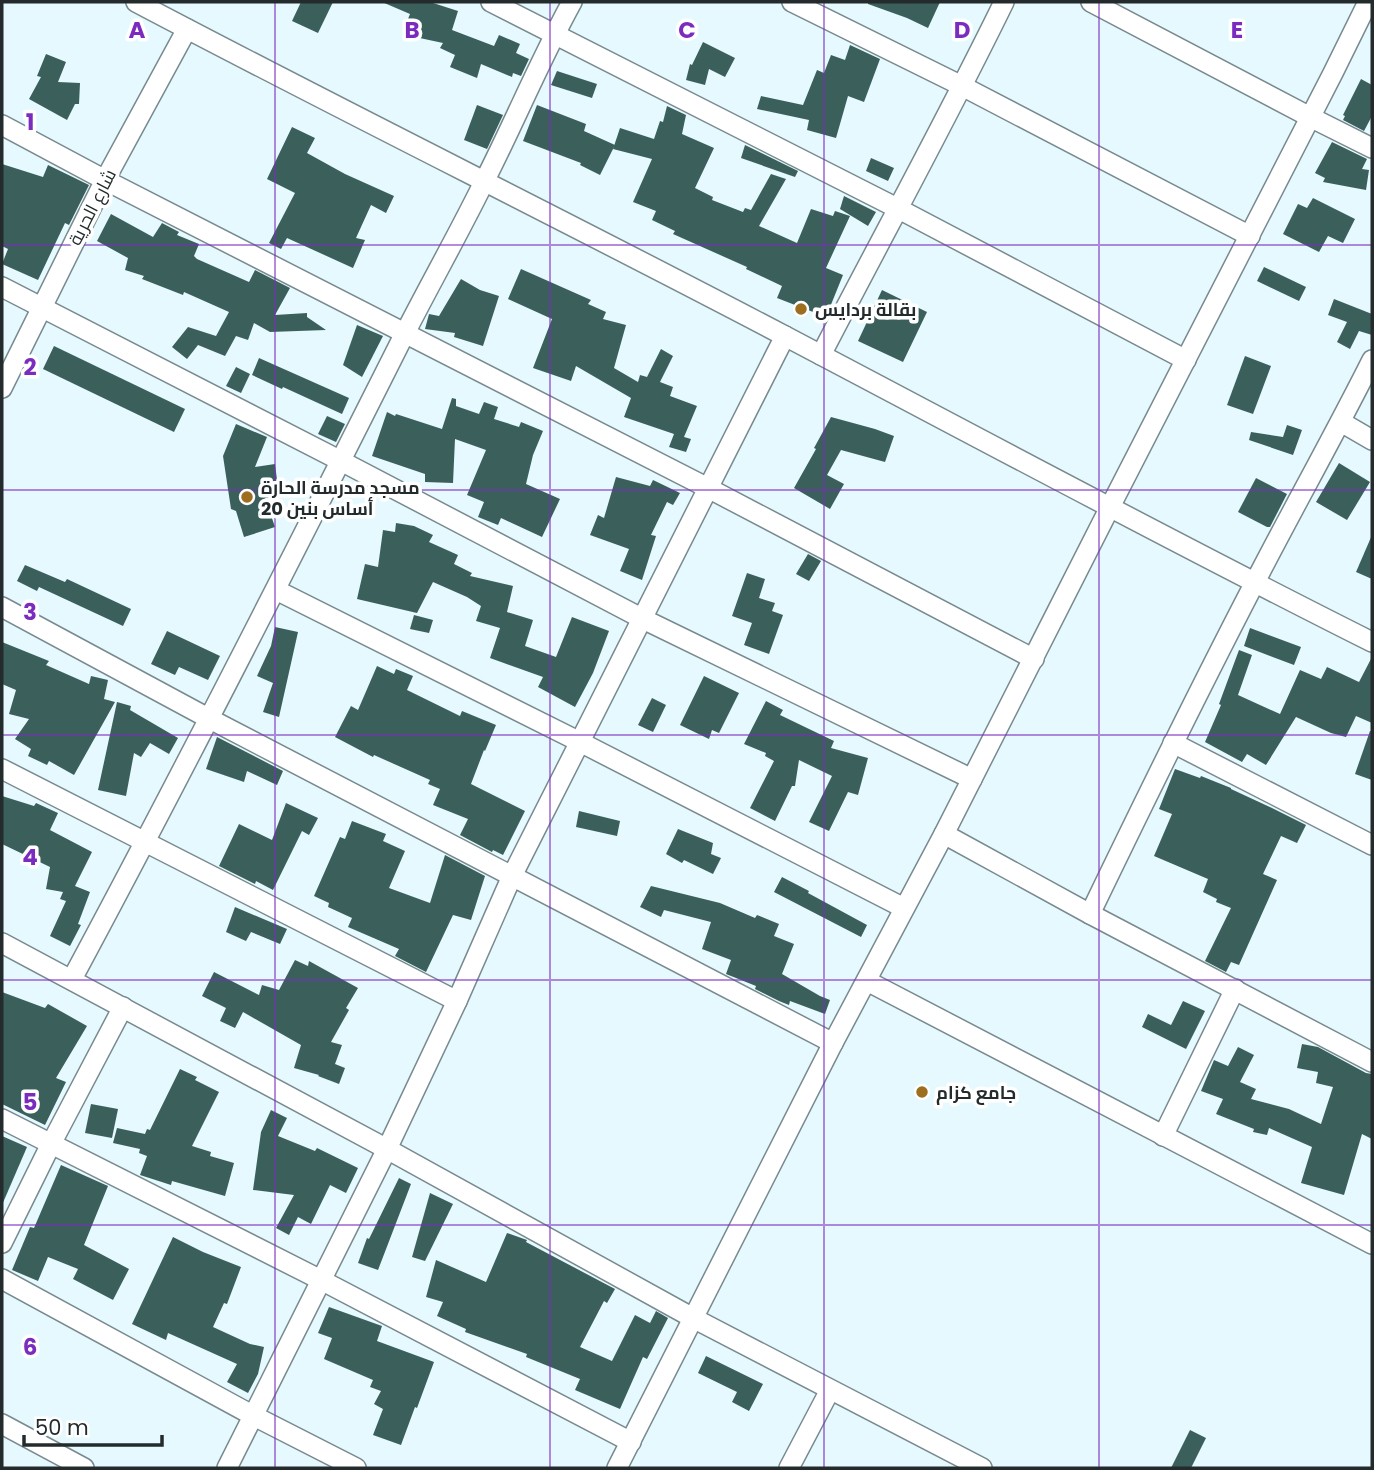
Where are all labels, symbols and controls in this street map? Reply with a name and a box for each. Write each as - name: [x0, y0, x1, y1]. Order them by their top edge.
- text: A: [129, 14, 146, 46]
- text: B: [404, 14, 420, 46]
- text: C: [678, 14, 696, 46]
- text: D: [954, 14, 970, 46]
- text: E: [1231, 14, 1243, 46]
- text: 1: [26, 106, 34, 138]
- street label: شارع الحرية: [62, 165, 122, 249]
- place label: بقالة بردايس: [815, 297, 916, 322]
- marker: بقالة بردايس: [793, 301, 809, 317]
- text: 2: [23, 351, 37, 383]
- place label: مسجد مدرسة الحارة 20 أساس بنين: [261, 475, 420, 521]
- marker: مسجد مدرسة الحارة 20 أساس بنين: [239, 489, 255, 505]
- text: 3: [23, 596, 37, 628]
- text: 4: [22, 841, 38, 873]
- place label: جامع كزام: [936, 1080, 1016, 1105]
- marker: جامع كزام: [914, 1084, 930, 1100]
- text: 5: [23, 1086, 37, 1118]
- text: 6: [23, 1331, 37, 1363]
- scale bar: [24, 1404, 163, 1448]
- text: 50 m: [35, 1413, 89, 1442]

